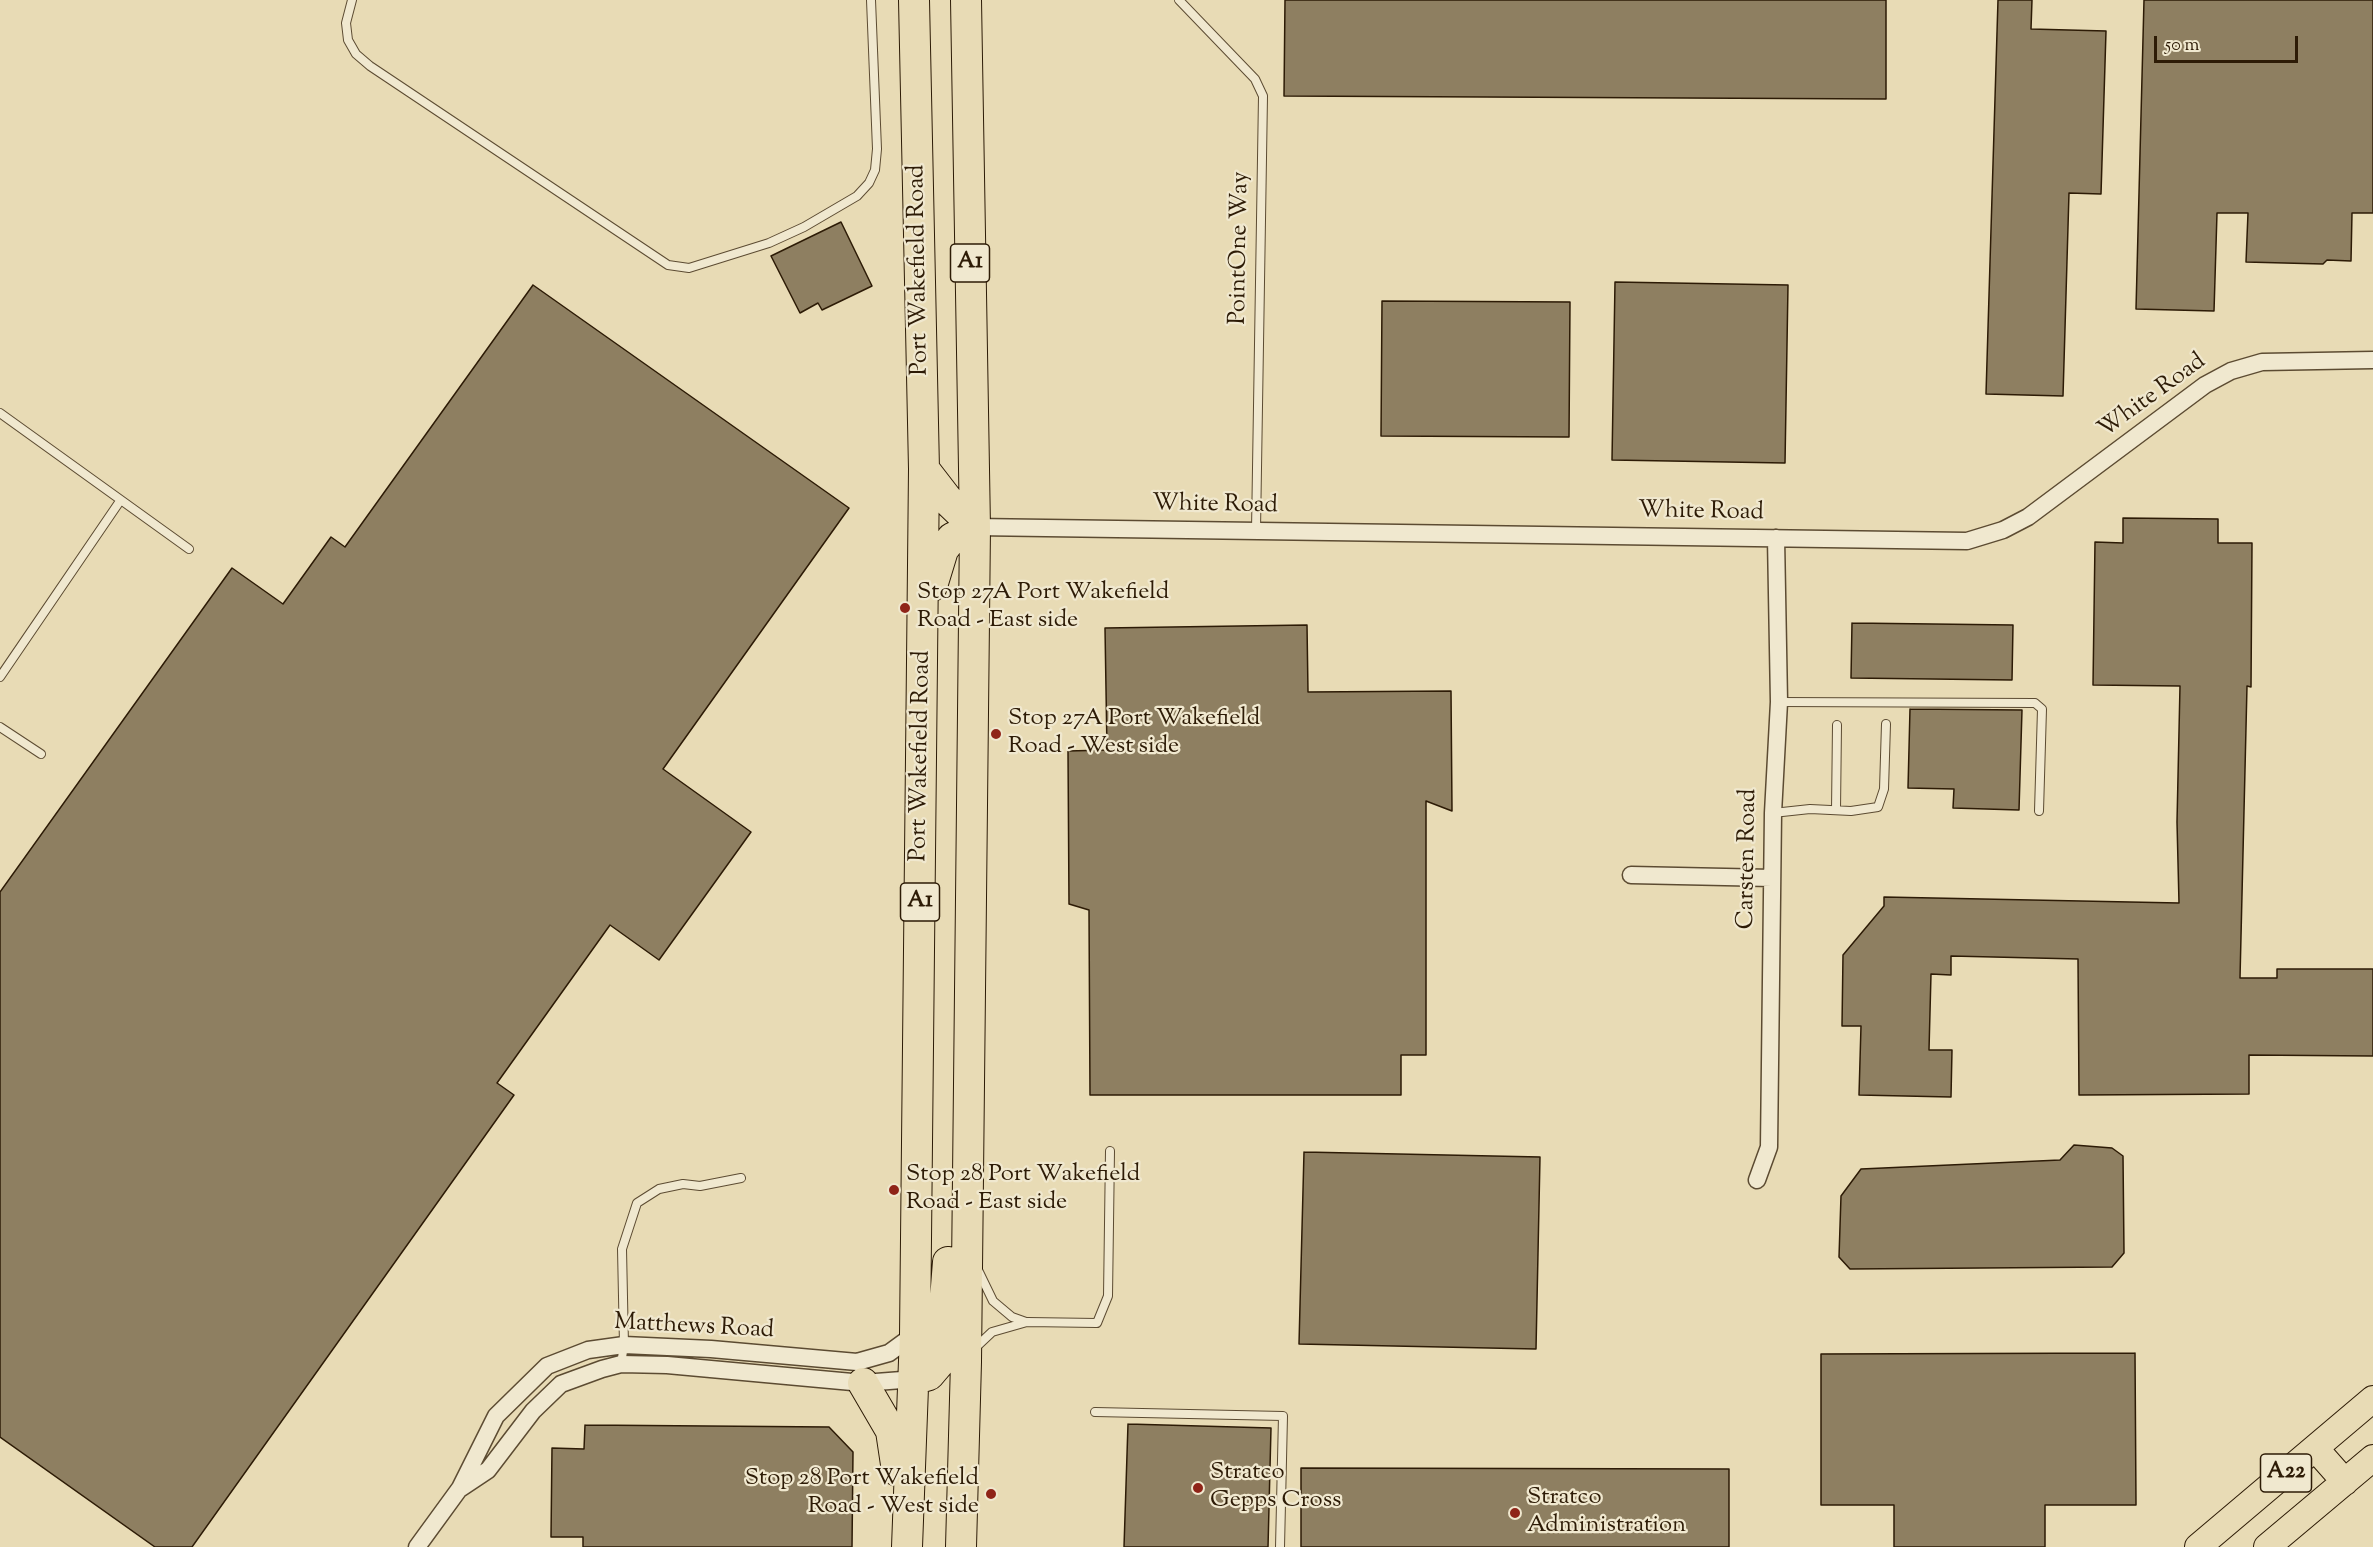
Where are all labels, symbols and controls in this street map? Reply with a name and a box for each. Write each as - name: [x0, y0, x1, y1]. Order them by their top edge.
- scale bar: [2157, 24, 2301, 62]
- text: 50 m: [2165, 33, 2199, 59]
- street label: Port Wakefield Road: [904, 164, 936, 376]
- street label: PointOne Way: [1225, 171, 1257, 325]
- road number: A1: [950, 244, 990, 282]
- street label: White Road: [2094, 348, 2212, 446]
- street label: White Road: [1152, 491, 1278, 521]
- street label: White Road: [1638, 498, 1764, 528]
- place label: Stop 27A Port Wakefield Road - East side: [917, 580, 1169, 636]
- marker: Stop 27A Port Wakefield Road - East side: [898, 601, 912, 615]
- street label: Port Wakefield Road: [906, 650, 938, 862]
- place label: Stop 27A Port Wakefield Road - West side: [1008, 706, 1260, 762]
- marker: Stop 27A Port Wakefield Road - West side: [989, 727, 1003, 741]
- street label: Carsten Road: [1733, 788, 1765, 930]
- road number: A1: [900, 883, 940, 921]
- place label: Stop 28 Port Wakefield Road - East side: [906, 1162, 1140, 1218]
- marker: Stop 28 Port Wakefield Road - East side: [887, 1183, 901, 1197]
- street label: Matthews Road: [613, 1309, 775, 1347]
- road number: A22: [2260, 1454, 2312, 1492]
- place label: Stratco Gepps Cross: [1210, 1460, 1342, 1516]
- place label: Stop 28 Port Wakefield Road - West side: [745, 1466, 979, 1522]
- marker: Stratco Gepps Cross: [1191, 1481, 1205, 1495]
- place label: Stratco Administration: [1527, 1485, 1686, 1541]
- marker: Stop 28 Port Wakefield Road - West side: [984, 1487, 998, 1501]
- marker: Stratco Administration: [1508, 1506, 1522, 1520]

